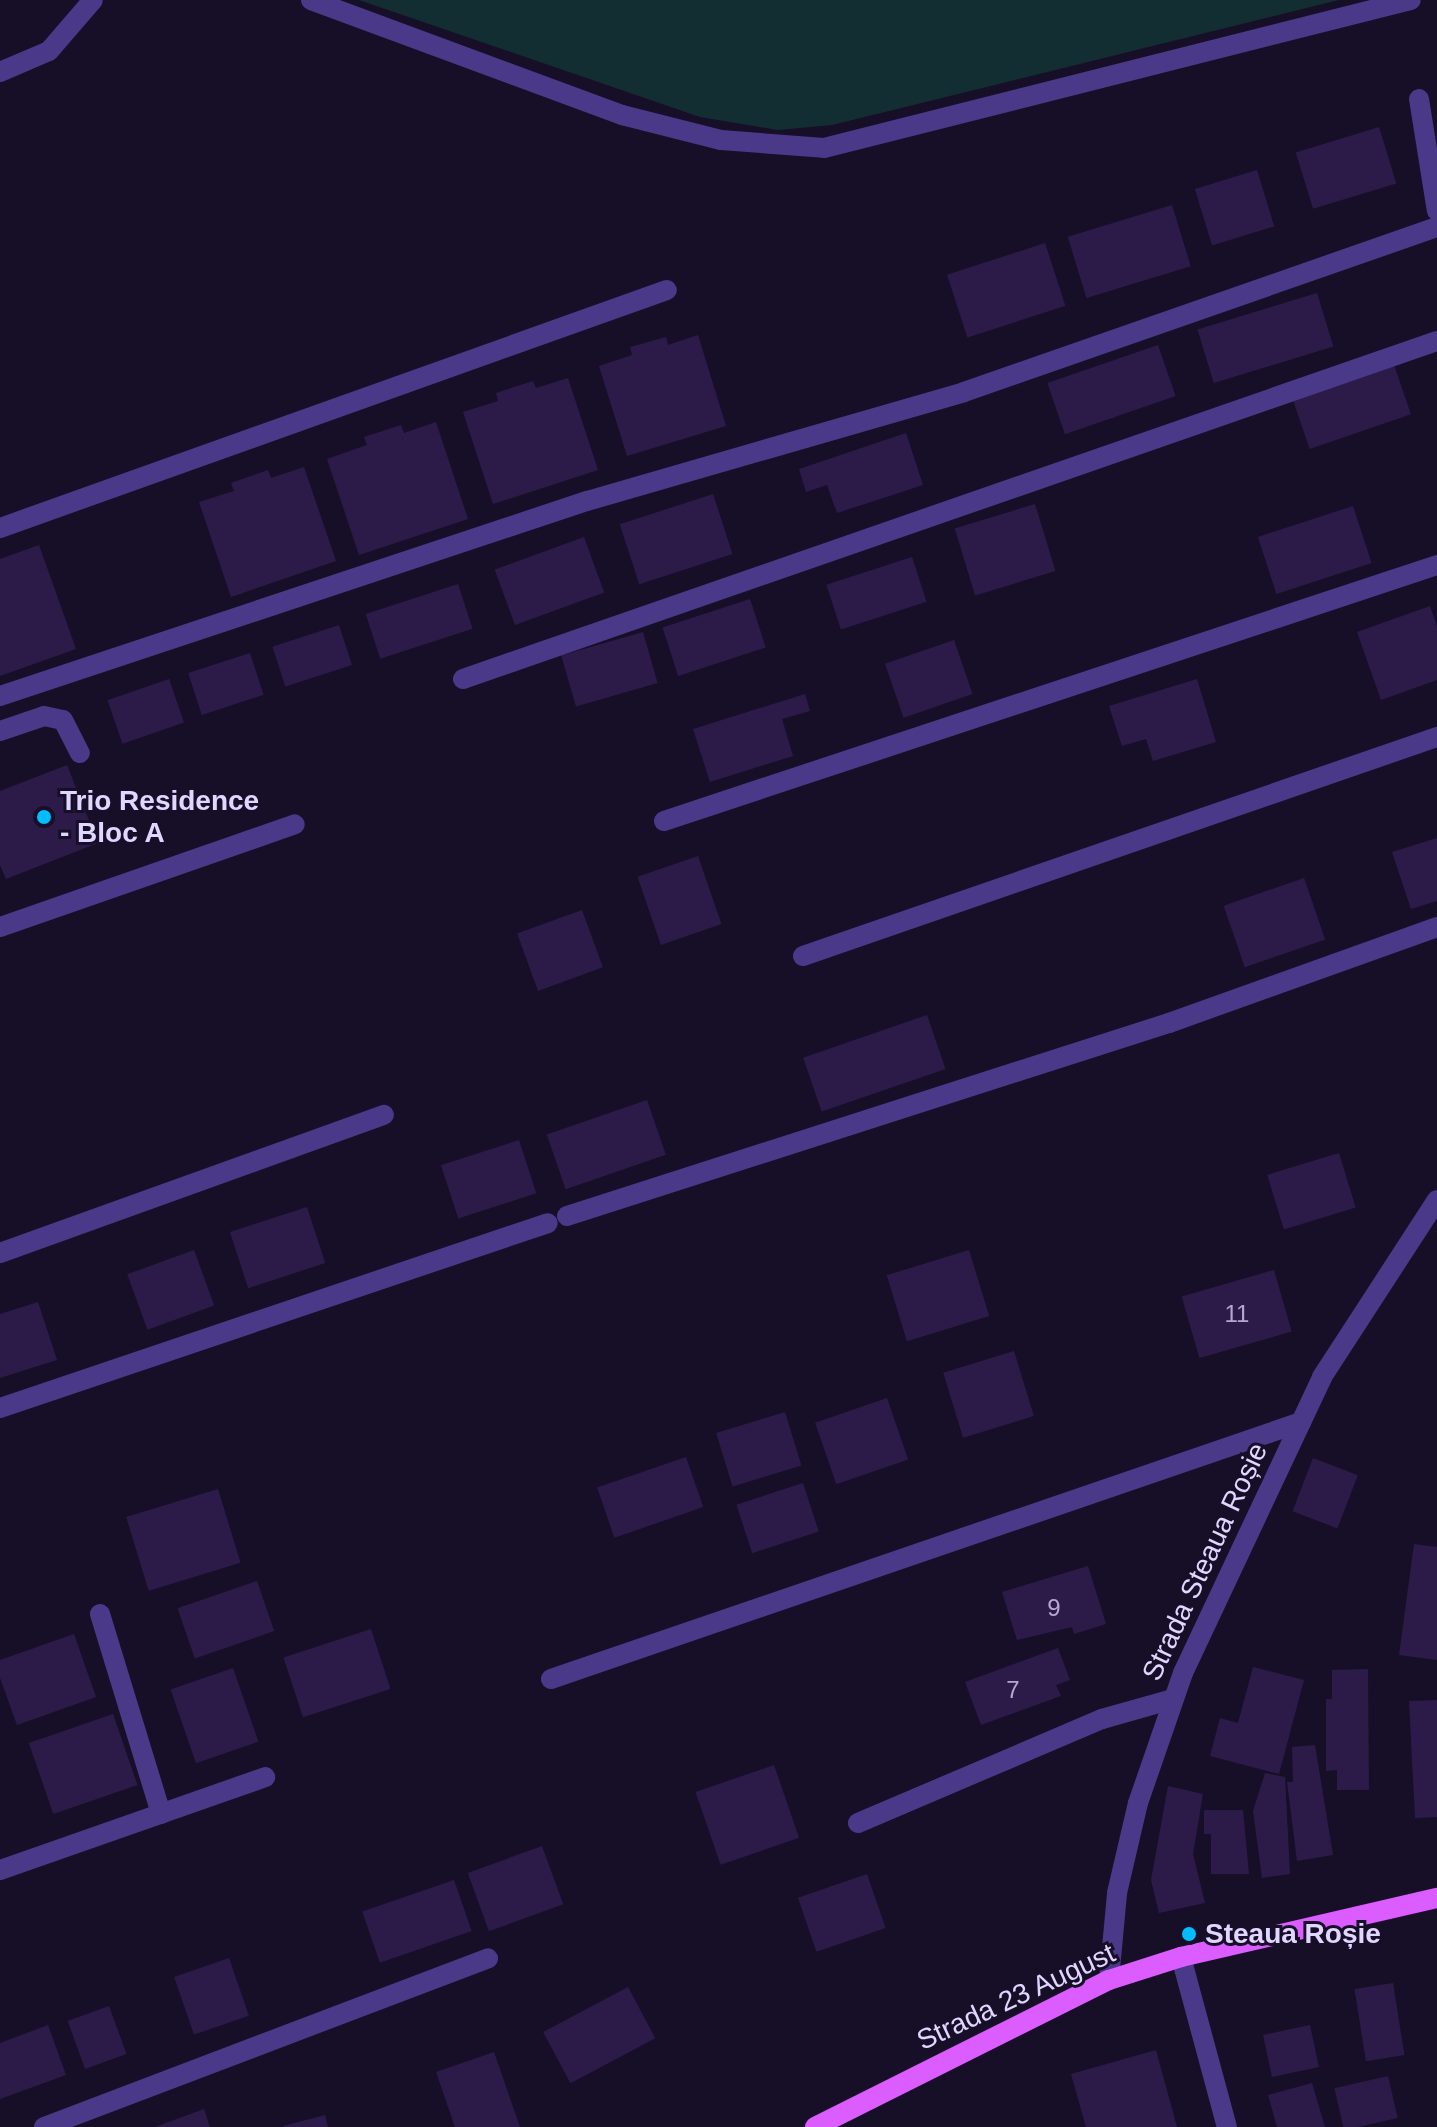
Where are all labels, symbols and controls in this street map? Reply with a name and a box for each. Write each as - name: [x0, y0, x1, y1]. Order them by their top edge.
- place label: Trio Residence - Bloc A: [60, 784, 259, 850]
- marker: Trio Residence - Bloc A: [35, 808, 53, 826]
- house number: 11: [1225, 1300, 1249, 1328]
- street label: Strada Steaua Roșie: [1135, 1438, 1275, 1686]
- house number: 9: [1047, 1594, 1061, 1622]
- house number: 7: [1006, 1676, 1020, 1704]
- place label: Steaua Roșie: [1205, 1917, 1381, 1951]
- marker: Steaua Roșie: [1180, 1925, 1198, 1943]
- street label: Strada 23 August: [911, 1936, 1121, 2058]

